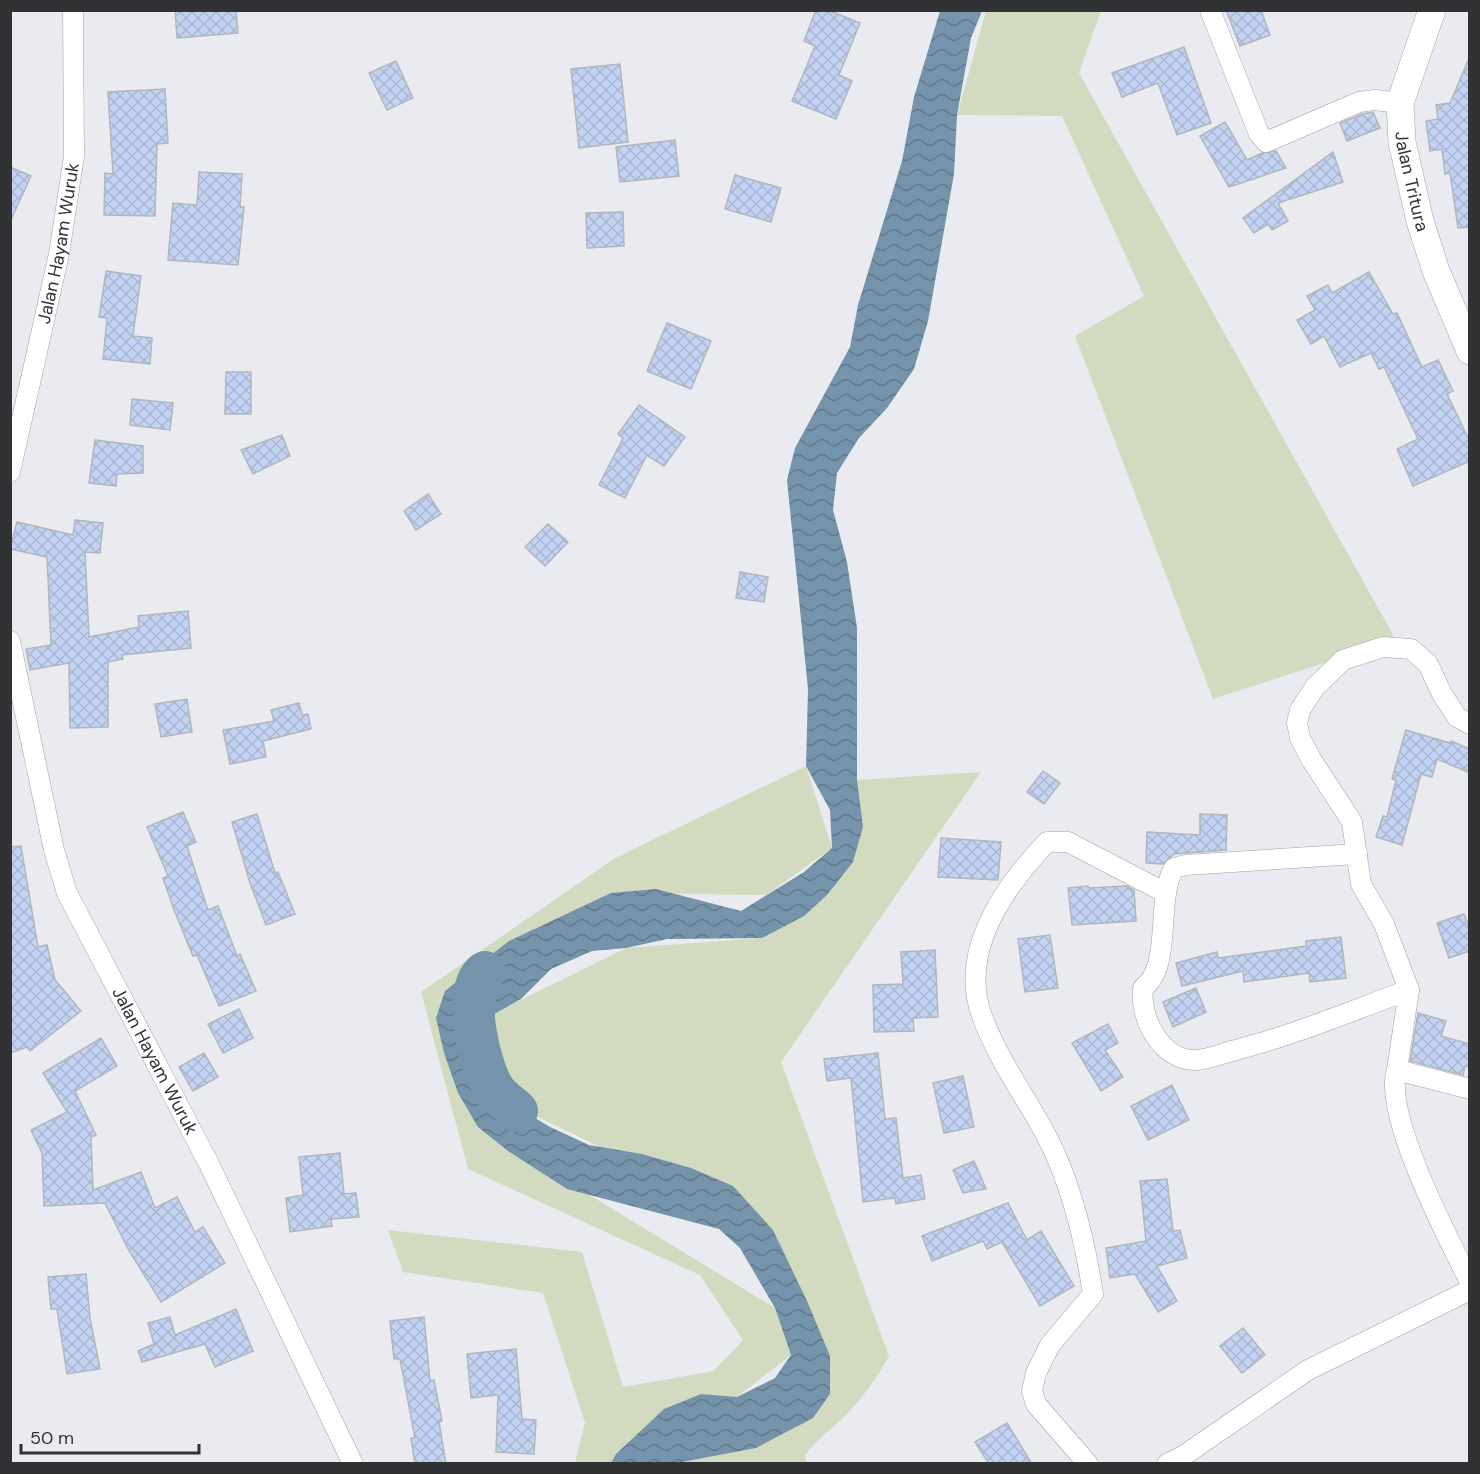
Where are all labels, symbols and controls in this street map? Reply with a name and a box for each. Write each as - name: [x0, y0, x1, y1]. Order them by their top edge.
- street label: Jalan Tritura: [1389, 131, 1435, 235]
- street label: Jalan Hayam Wuruk: [32, 161, 85, 326]
- street label: Jalan Hayam Wuruk: [106, 983, 203, 1139]
- scale bar: [21, 1417, 200, 1455]
- text: 50 m: [30, 1426, 74, 1450]

